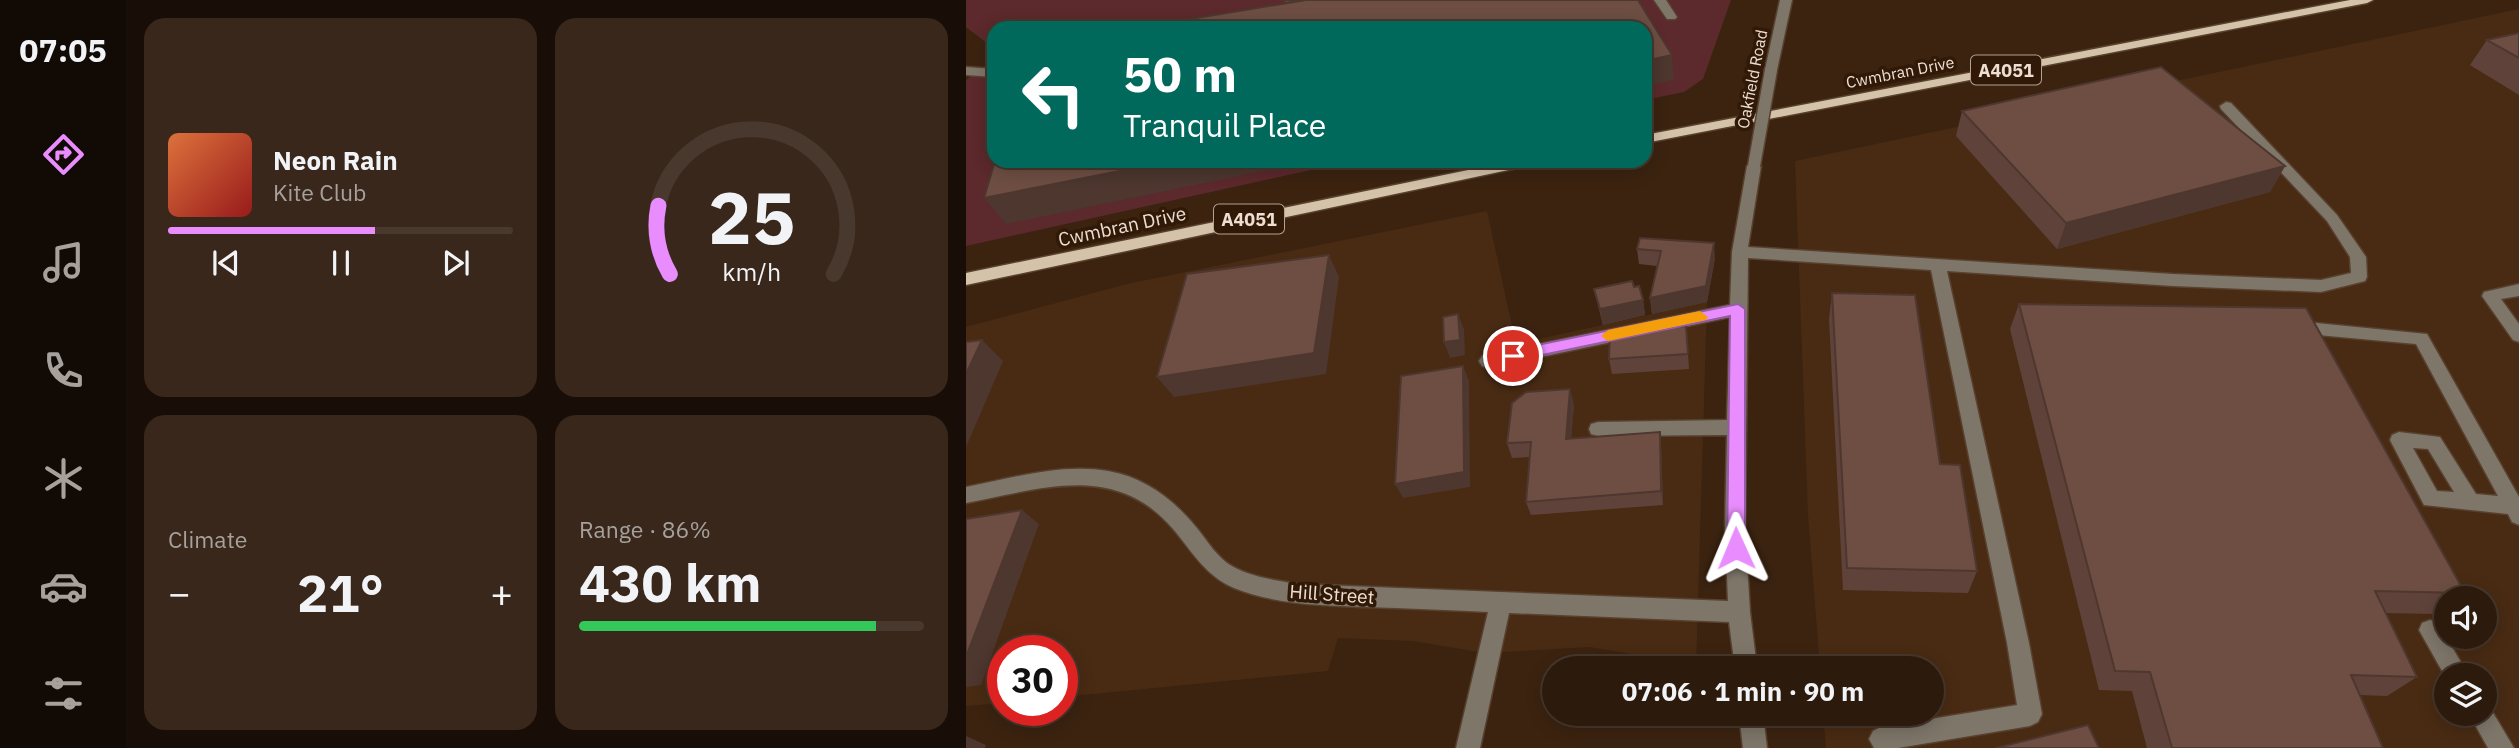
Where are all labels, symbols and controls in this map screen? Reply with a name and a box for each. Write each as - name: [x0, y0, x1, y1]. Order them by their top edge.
- street label: Oakfield Road: [1733, 28, 1771, 130]
- text: 07:05: [19, 29, 107, 71]
- text: 50 m: [1123, 42, 1237, 105]
- icon: left: [1008, 49, 1099, 140]
- street label: Cwmbran Drive: [1844, 52, 1956, 92]
- road number: A4051: [1971, 56, 2041, 84]
- text: Tranquil Place: [1123, 104, 1326, 146]
- icon: directions: [39, 130, 88, 179]
- text: Neon Rain: [273, 143, 398, 177]
- text: 25: [708, 169, 795, 264]
- text: Kite Club: [273, 177, 366, 207]
- street label: Cwmbran Drive: [1056, 201, 1188, 251]
- road number: A4051: [1214, 204, 1284, 233]
- icon: music: [39, 238, 88, 287]
- icon: previous: [207, 244, 245, 282]
- icon: pause: [322, 244, 360, 282]
- icon: next: [437, 244, 475, 282]
- text: km/h: [722, 255, 781, 288]
- pin: [1483, 326, 1543, 386]
- icon: arrive: [1494, 337, 1532, 375]
- icon: phone: [39, 346, 88, 395]
- icon: climate: [39, 454, 88, 503]
- position arrow: [1699, 511, 1773, 585]
- text: Range · 86%: [579, 514, 711, 544]
- text: Climate: [168, 524, 247, 554]
- text: 430 km: [579, 549, 761, 616]
- text: 21°: [297, 559, 384, 626]
- icon: car: [39, 562, 88, 611]
- text: −: [168, 568, 191, 617]
- text: +: [490, 568, 513, 617]
- street label: Hill Street: [1289, 579, 1375, 609]
- map controls: [2434, 586, 2497, 726]
- button: sound: [2434, 586, 2497, 649]
- speed limit sign: 30: [987, 635, 1078, 726]
- button: layers: [2434, 663, 2497, 726]
- icon: filters: [39, 669, 88, 718]
- text: 07:06 · 1 min · 90 m: [1622, 674, 1864, 708]

